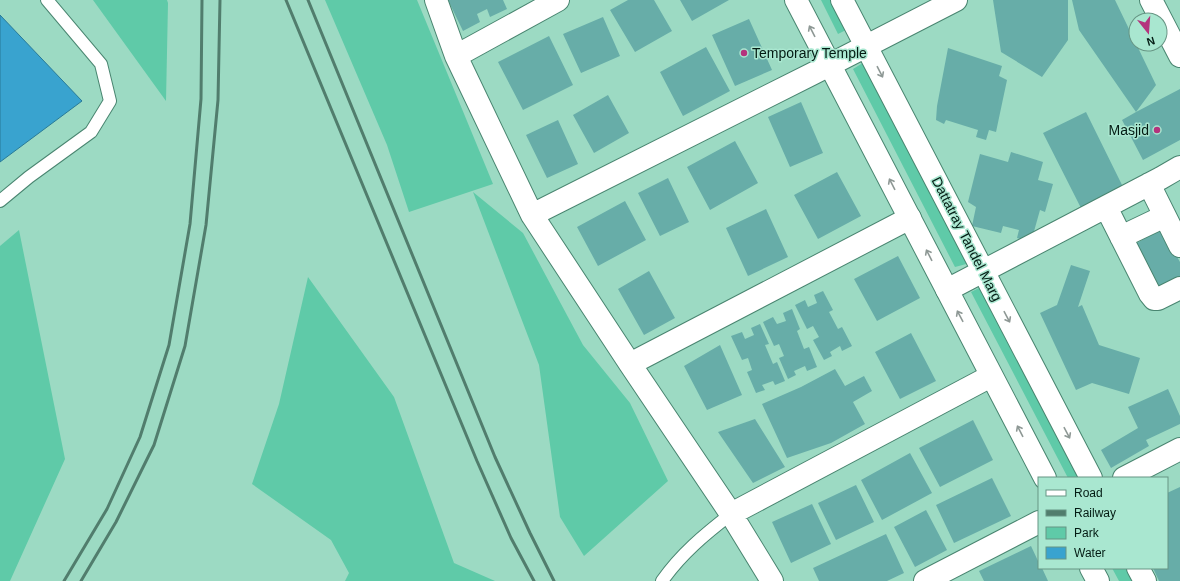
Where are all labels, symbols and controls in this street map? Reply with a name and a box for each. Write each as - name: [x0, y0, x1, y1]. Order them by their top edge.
- north arrow: [1128, 12, 1168, 52]
- one-way arrow: [808, 25, 816, 37]
- text: N: [1145, 35, 1156, 48]
- place label: Temporary Temple: [752, 45, 867, 61]
- marker: Temporary Temple: [739, 48, 749, 58]
- one-way arrow: [877, 66, 884, 78]
- place label: Masjid: [1109, 122, 1149, 138]
- marker: Masjid: [1152, 125, 1162, 135]
- street label: Dattatray Tandel Marg: [929, 174, 1005, 304]
- one-way arrow: [888, 178, 895, 190]
- one-way arrow: [924, 249, 932, 261]
- one-way arrow: [956, 310, 963, 322]
- one-way arrow: [1004, 311, 1012, 323]
- one-way arrow: [1016, 425, 1023, 437]
- one-way arrow: [1064, 426, 1072, 438]
- legend: [1038, 477, 1168, 569]
- text: Road: [1074, 486, 1103, 500]
- text: Railway: [1074, 506, 1116, 520]
- text: Park: [1074, 526, 1100, 540]
- text: Water: [1074, 546, 1106, 560]

